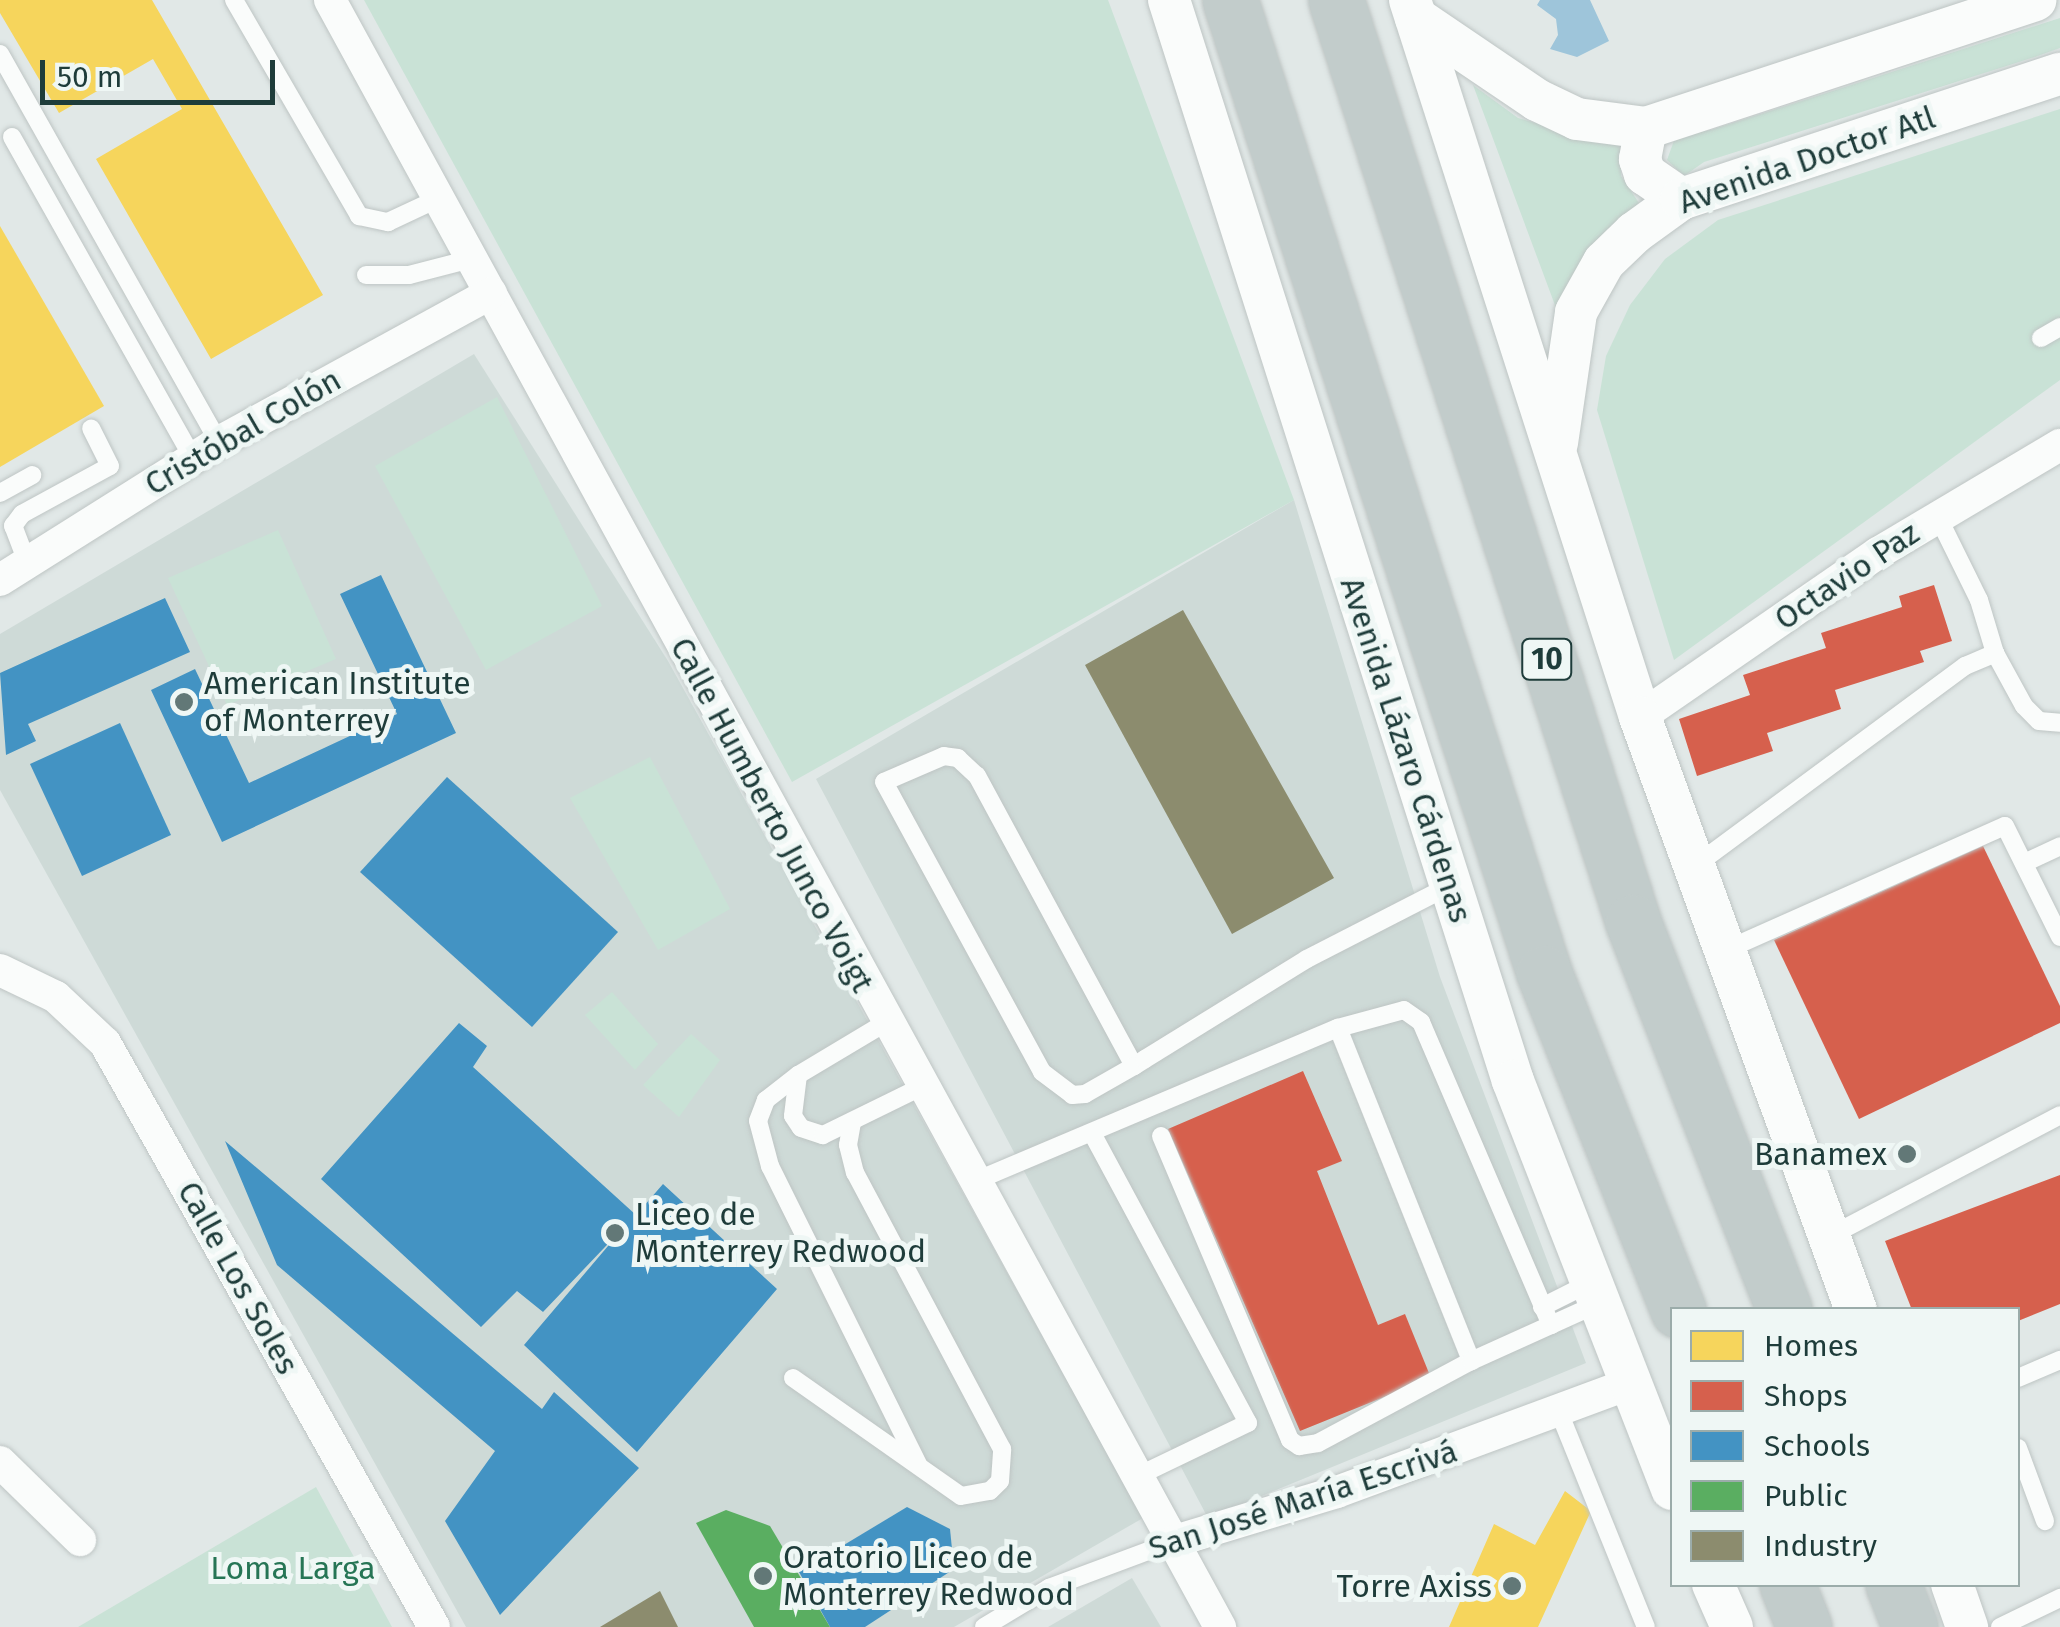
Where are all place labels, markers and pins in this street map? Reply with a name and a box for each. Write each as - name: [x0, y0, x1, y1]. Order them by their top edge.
- place label: American Institute of Monterrey: [204, 665, 471, 740]
- marker: American Institute of Monterrey: [173, 691, 195, 713]
- place label: Banamex: [1754, 1135, 1887, 1173]
- marker: Banamex: [1896, 1143, 1918, 1165]
- place label: Liceo de Monterrey Redwood: [635, 1196, 926, 1271]
- marker: Liceo de Monterrey Redwood: [604, 1222, 626, 1244]
- place label: Oratorio Liceo de Monterrey Redwood: [783, 1539, 1074, 1614]
- marker: Oratorio Liceo de Monterrey Redwood: [752, 1565, 774, 1587]
- place label: Torre Axiss: [1336, 1567, 1492, 1605]
- marker: Torre Axiss: [1501, 1575, 1523, 1597]

